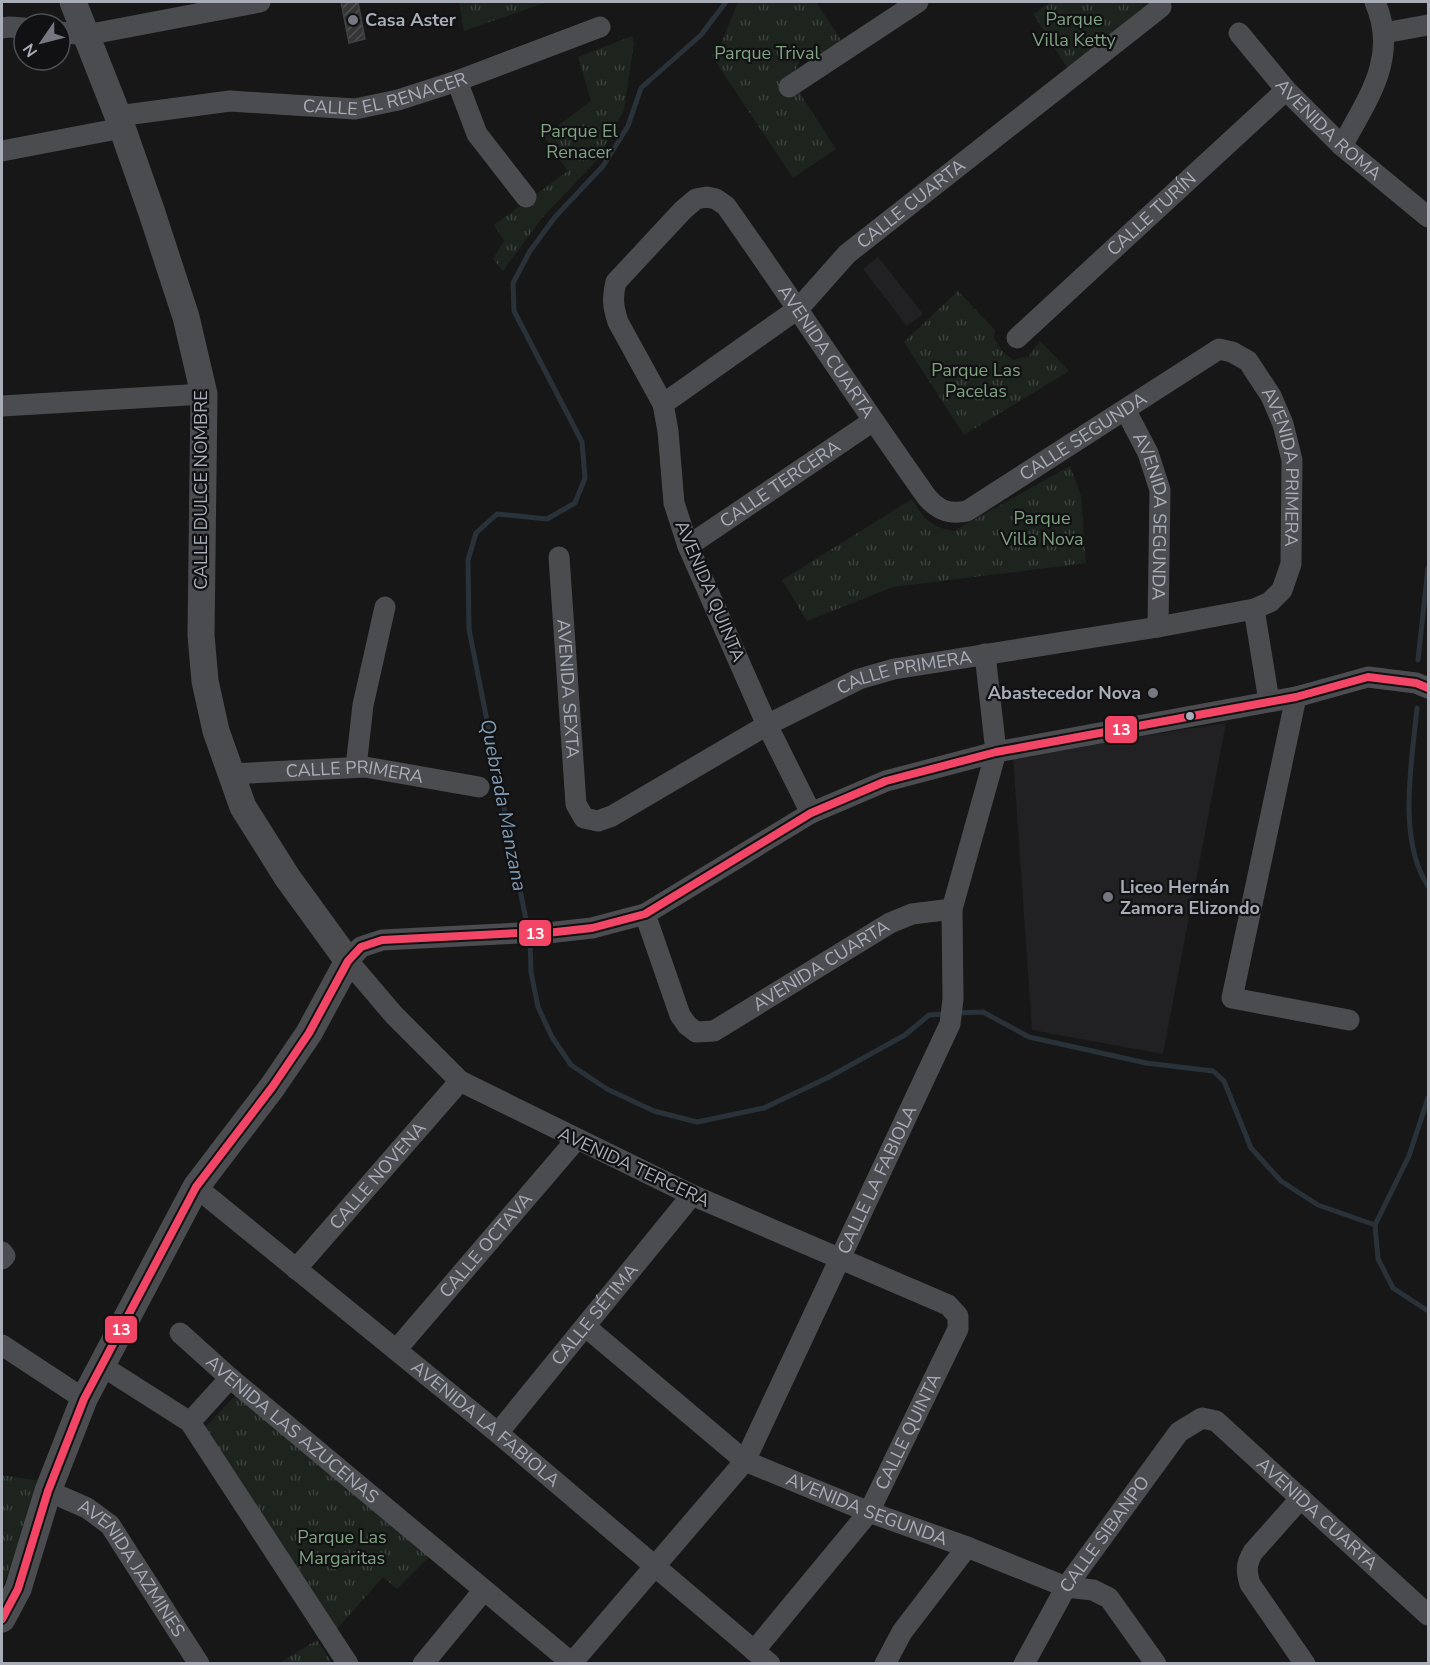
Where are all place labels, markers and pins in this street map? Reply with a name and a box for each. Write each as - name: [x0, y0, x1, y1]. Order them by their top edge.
- place label: Casa Aster: [365, 8, 456, 32]
- marker: Casa Aster: [346, 13, 360, 27]
- place label: Abastecedor Nova: [988, 681, 1141, 705]
- marker: Abastecedor Nova: [1146, 686, 1160, 700]
- unlabelled marker: [1184, 710, 1196, 722]
- place label: Liceo Hernán Zamora Elizondo: [1120, 875, 1260, 920]
- marker: Liceo Hernán Zamora Elizondo: [1101, 890, 1115, 904]

